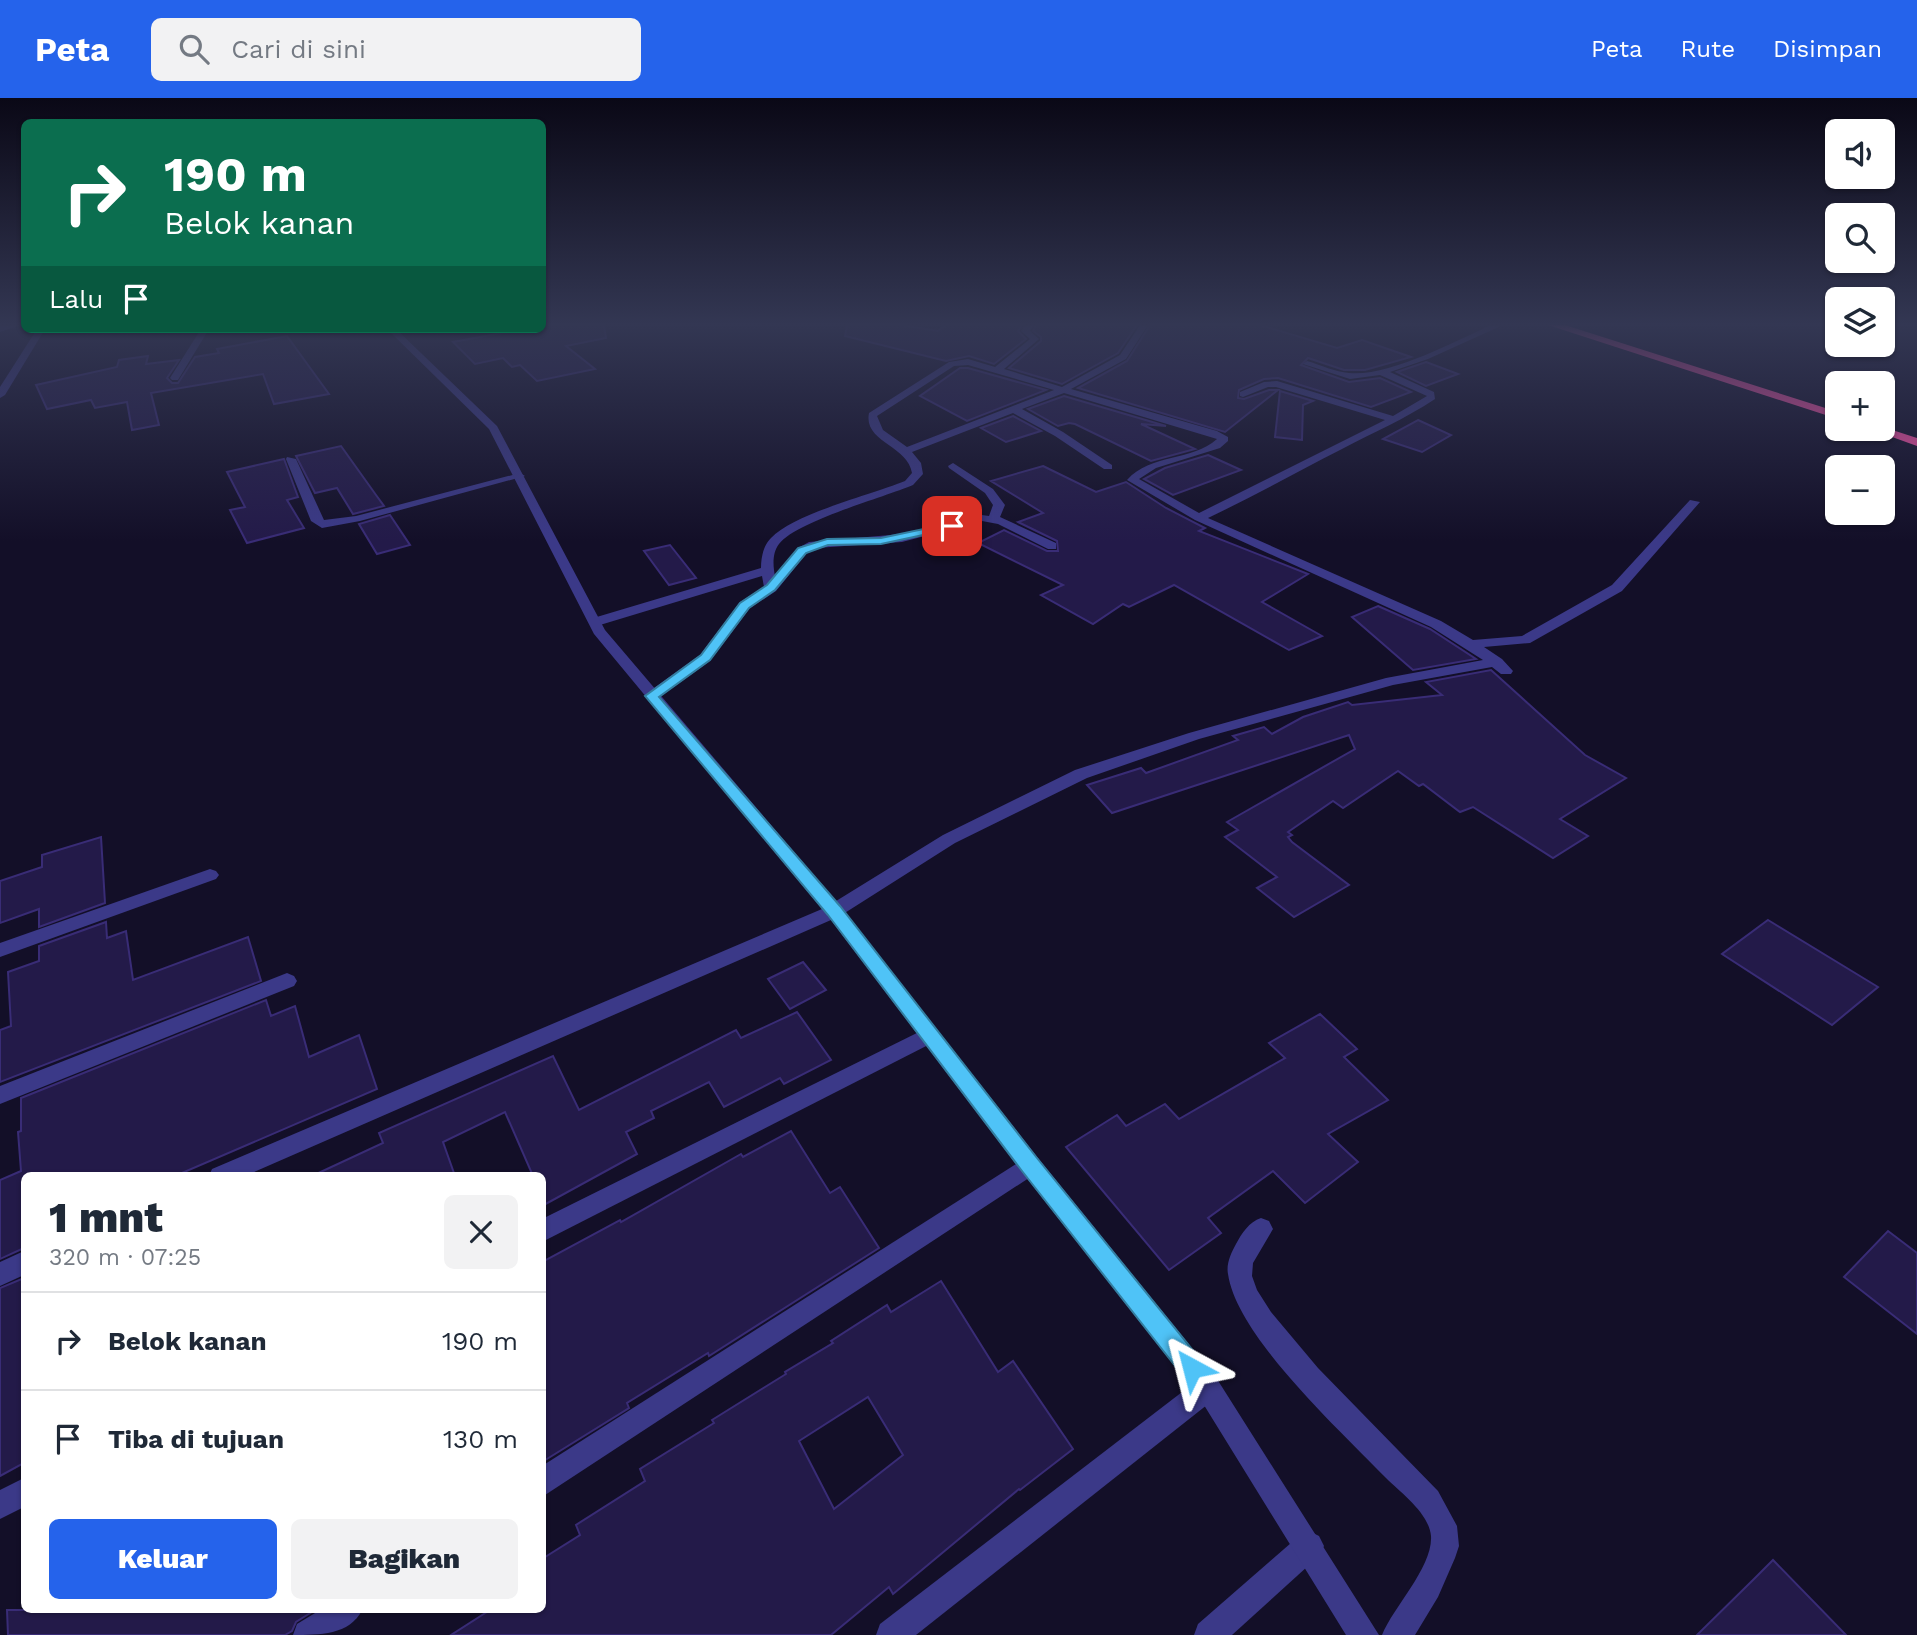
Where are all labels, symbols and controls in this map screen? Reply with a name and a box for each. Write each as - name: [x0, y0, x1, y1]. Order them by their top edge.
- search box: [151, 18, 641, 81]
- text: Peta: [35, 30, 109, 69]
- icon: search: [175, 30, 213, 68]
- text: Cari di sini: [231, 34, 366, 64]
- text: Peta: [1591, 35, 1643, 63]
- text: Rute: [1681, 35, 1735, 63]
- text: Disimpan: [1773, 35, 1882, 63]
- map controls: [1825, 119, 1895, 525]
- button: sound: [1825, 119, 1895, 189]
- text: 190 m: [164, 145, 307, 203]
- icon: right: [49, 147, 140, 238]
- button: search: [1825, 203, 1895, 273]
- text: Belok kanan: [164, 204, 354, 242]
- icon: arrive: [117, 280, 155, 318]
- text: Lalu: [49, 284, 103, 314]
- button: layers: [1825, 287, 1895, 357]
- button: +: [1825, 371, 1895, 441]
- button: −: [1825, 455, 1895, 525]
- pin: [922, 496, 982, 556]
- icon: arrive: [933, 507, 971, 545]
- text: 1 mnt: [49, 1193, 163, 1242]
- button: close: [444, 1195, 518, 1269]
- text: 320 m · 07:25: [49, 1244, 201, 1271]
- icon: right: [49, 1322, 87, 1360]
- text: Belok kanan: [108, 1326, 267, 1356]
- text: 190 m: [442, 1326, 518, 1356]
- position arrow: [1155, 1331, 1229, 1405]
- icon: arrive: [49, 1420, 87, 1458]
- text: Tiba di tujuan: [108, 1424, 284, 1454]
- text: 130 m: [443, 1424, 518, 1454]
- button: Keluar: [49, 1519, 277, 1599]
- button: Bagikan: [291, 1519, 518, 1599]

